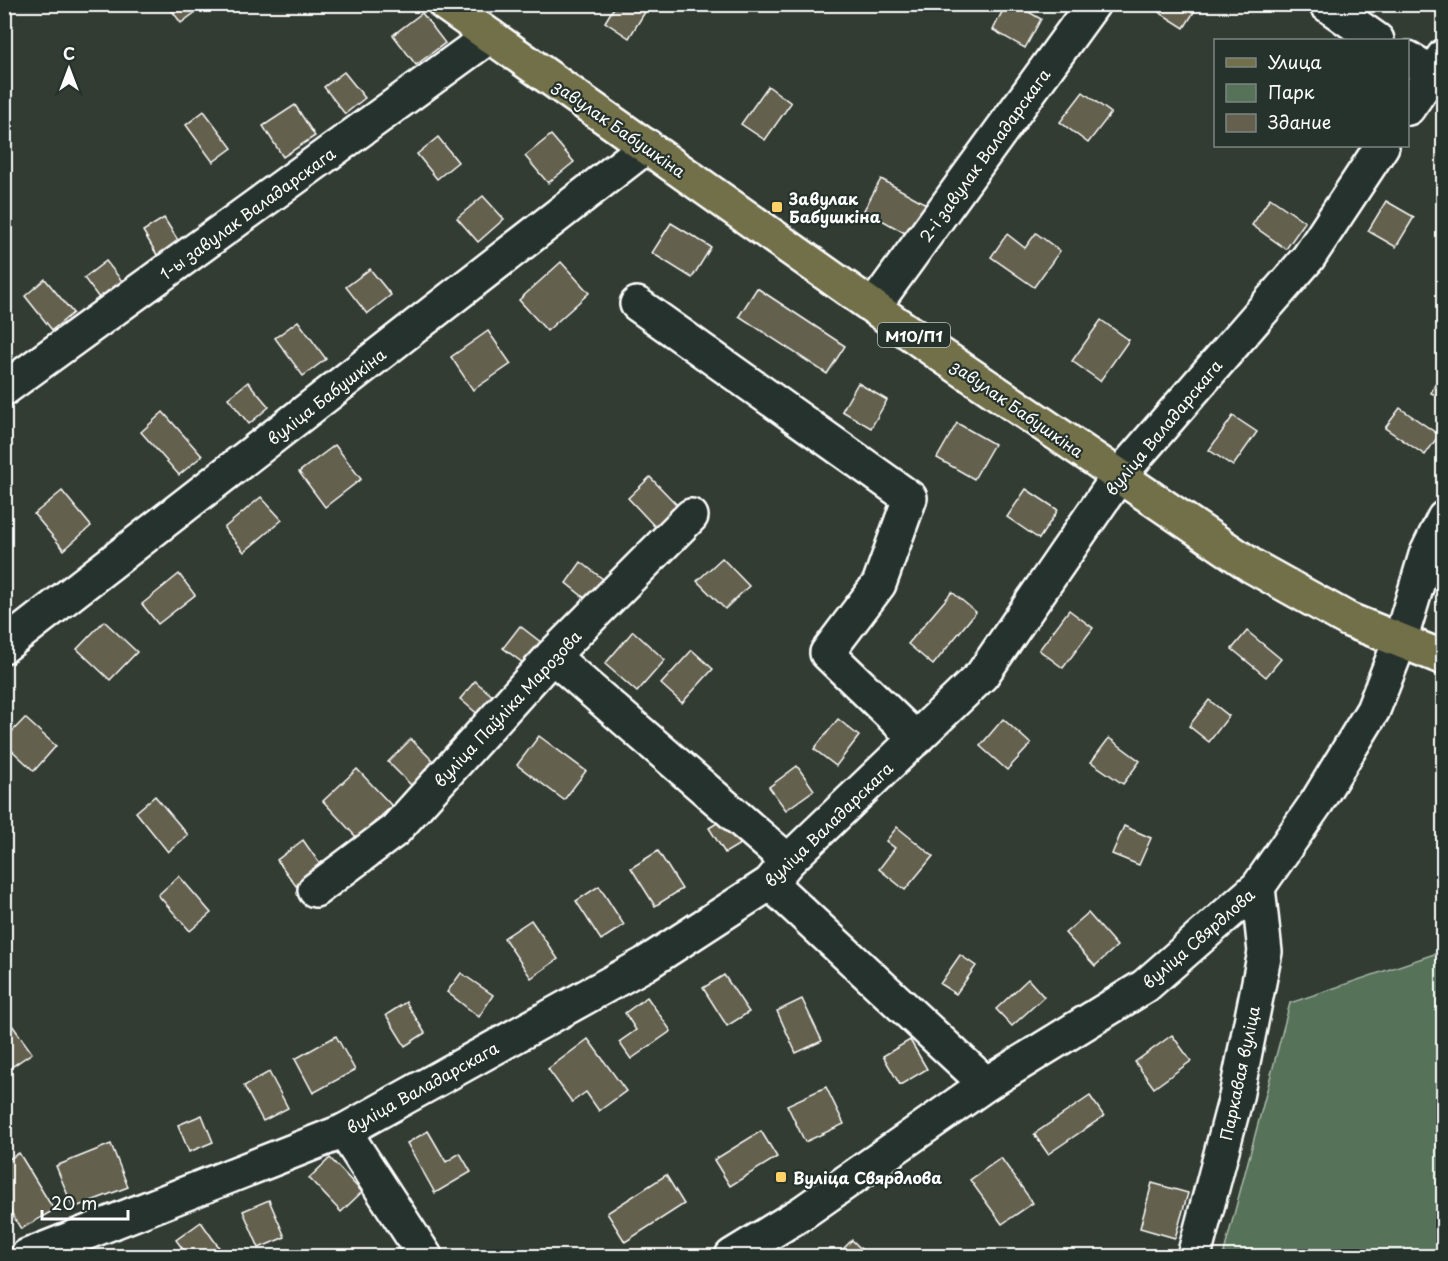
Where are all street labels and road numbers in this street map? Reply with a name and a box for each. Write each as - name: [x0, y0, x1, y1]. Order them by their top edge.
- street label: 2-і завулак Валадарскага: [913, 63, 1055, 247]
- street label: завулак Бабушкіна: [548, 73, 691, 183]
- street label: 1-ы завулак Валадарскага: [154, 141, 340, 285]
- road number: М10/П1: [878, 323, 950, 347]
- street label: вуліца Бабушкіна: [262, 342, 390, 450]
- street label: завулак Бабушкіна: [946, 353, 1089, 463]
- street label: вуліца Валадарскага: [1099, 354, 1227, 500]
- street label: вуліца Паўліка Марозова: [428, 624, 586, 792]
- street label: вуліца Валадарскага: [758, 756, 898, 892]
- street label: вуліца Свярдлова: [1137, 882, 1259, 994]
- street label: Паркавая вуліца: [1213, 1003, 1265, 1143]
- street label: вуліца Валадарскага: [342, 1035, 502, 1139]

